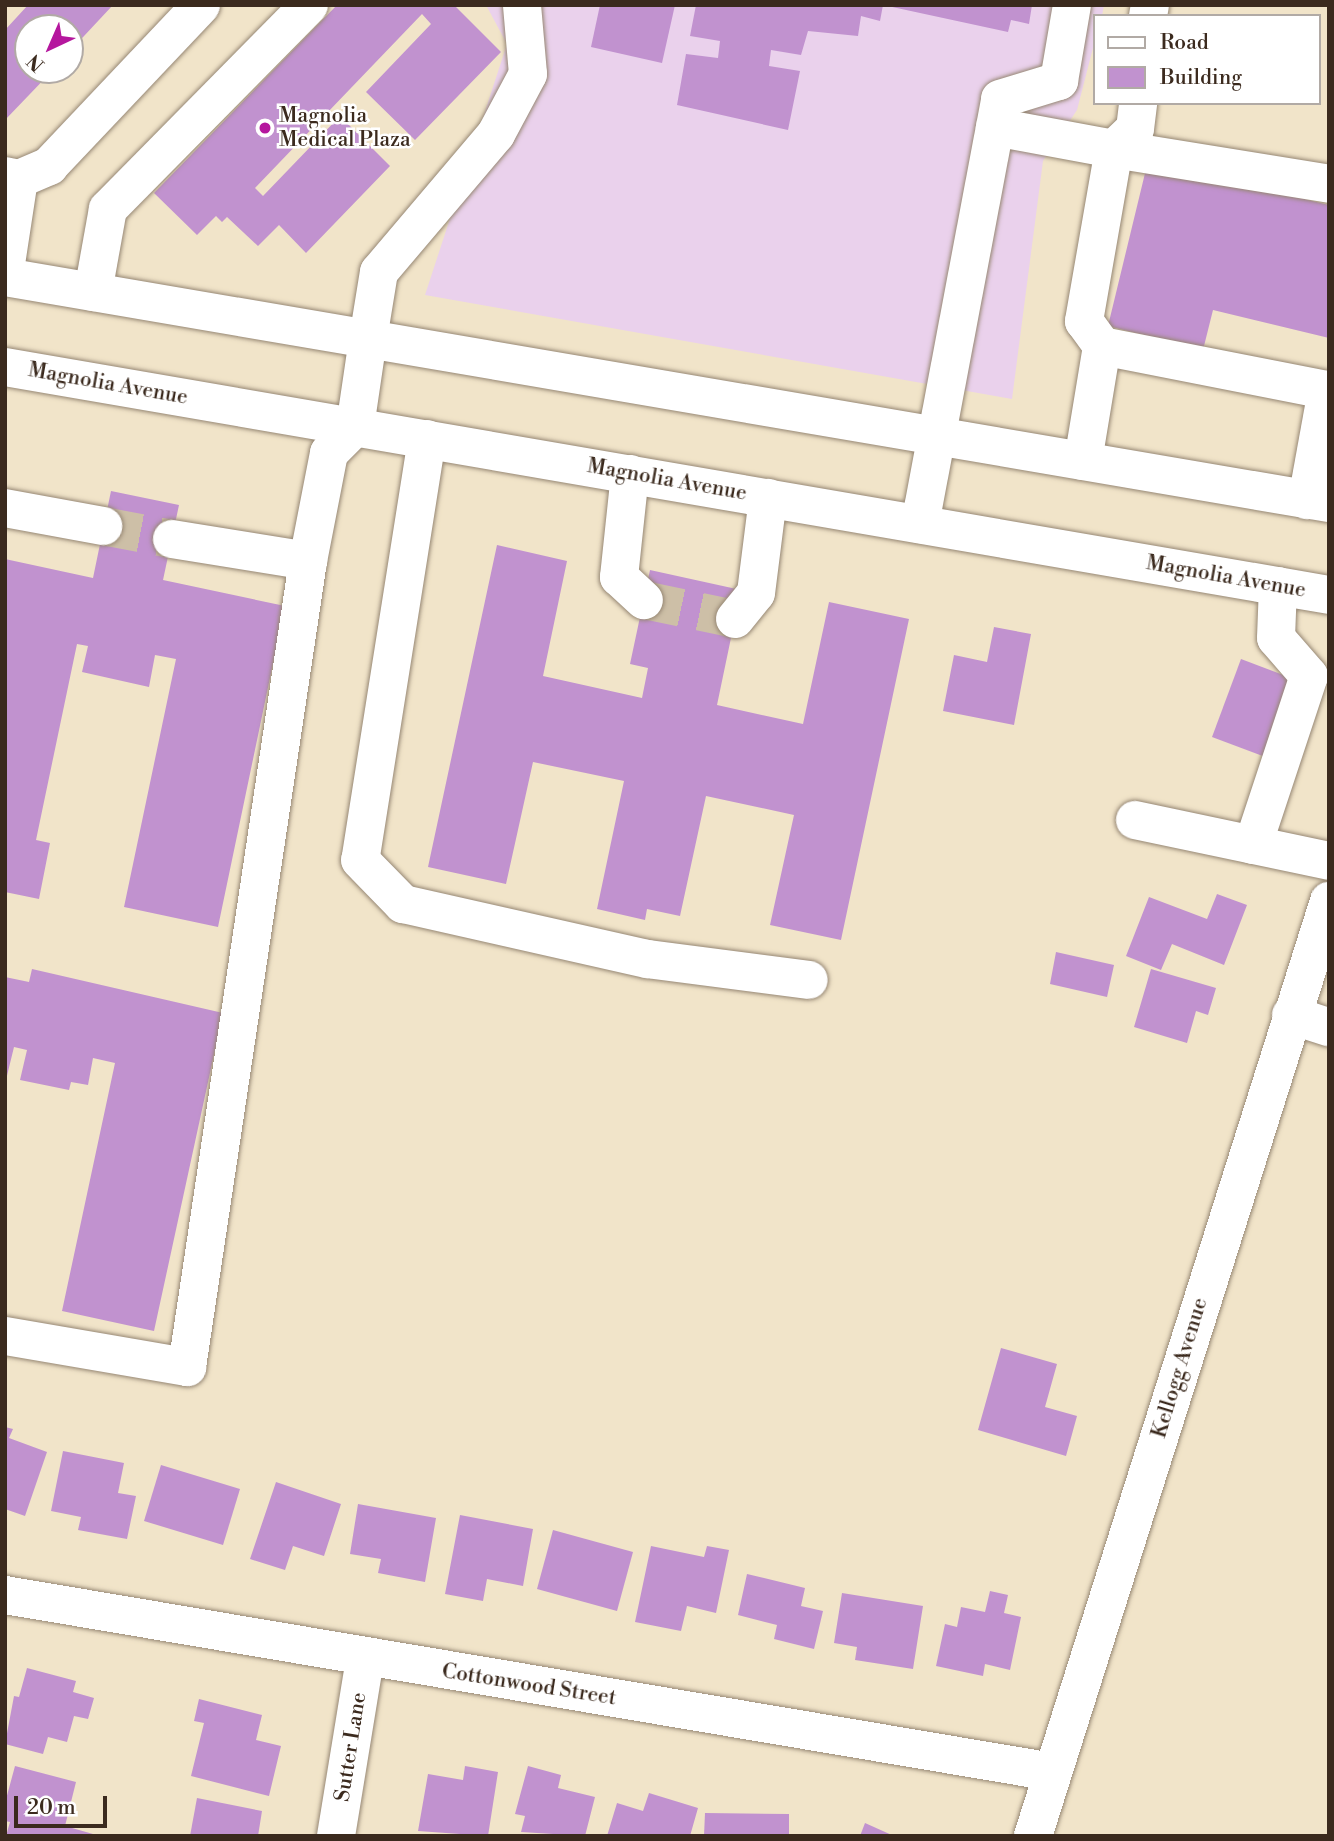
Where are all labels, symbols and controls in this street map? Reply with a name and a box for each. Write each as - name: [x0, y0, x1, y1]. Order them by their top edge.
- north arrow: [14, 14, 84, 84]
- legend: [1092, 14, 1320, 105]
- text: Road: [1160, 30, 1209, 56]
- text: N: [22, 49, 50, 77]
- text: Building: [1160, 65, 1242, 91]
- place label: Magnolia Medical Plaza: [279, 103, 411, 153]
- marker: Magnolia Medical Plaza: [257, 120, 273, 136]
- street label: Magnolia Avenue: [26, 358, 190, 410]
- street label: Magnolia Avenue: [585, 454, 749, 506]
- street label: Magnolia Avenue: [1144, 551, 1308, 603]
- street label: Kellogg Avenue: [1147, 1295, 1213, 1441]
- street label: Cottonwood Street: [440, 1659, 618, 1711]
- street label: Sutter Lane: [330, 1691, 372, 1803]
- scale bar: [18, 1782, 110, 1826]
- text: 20 m: [27, 1795, 76, 1821]

